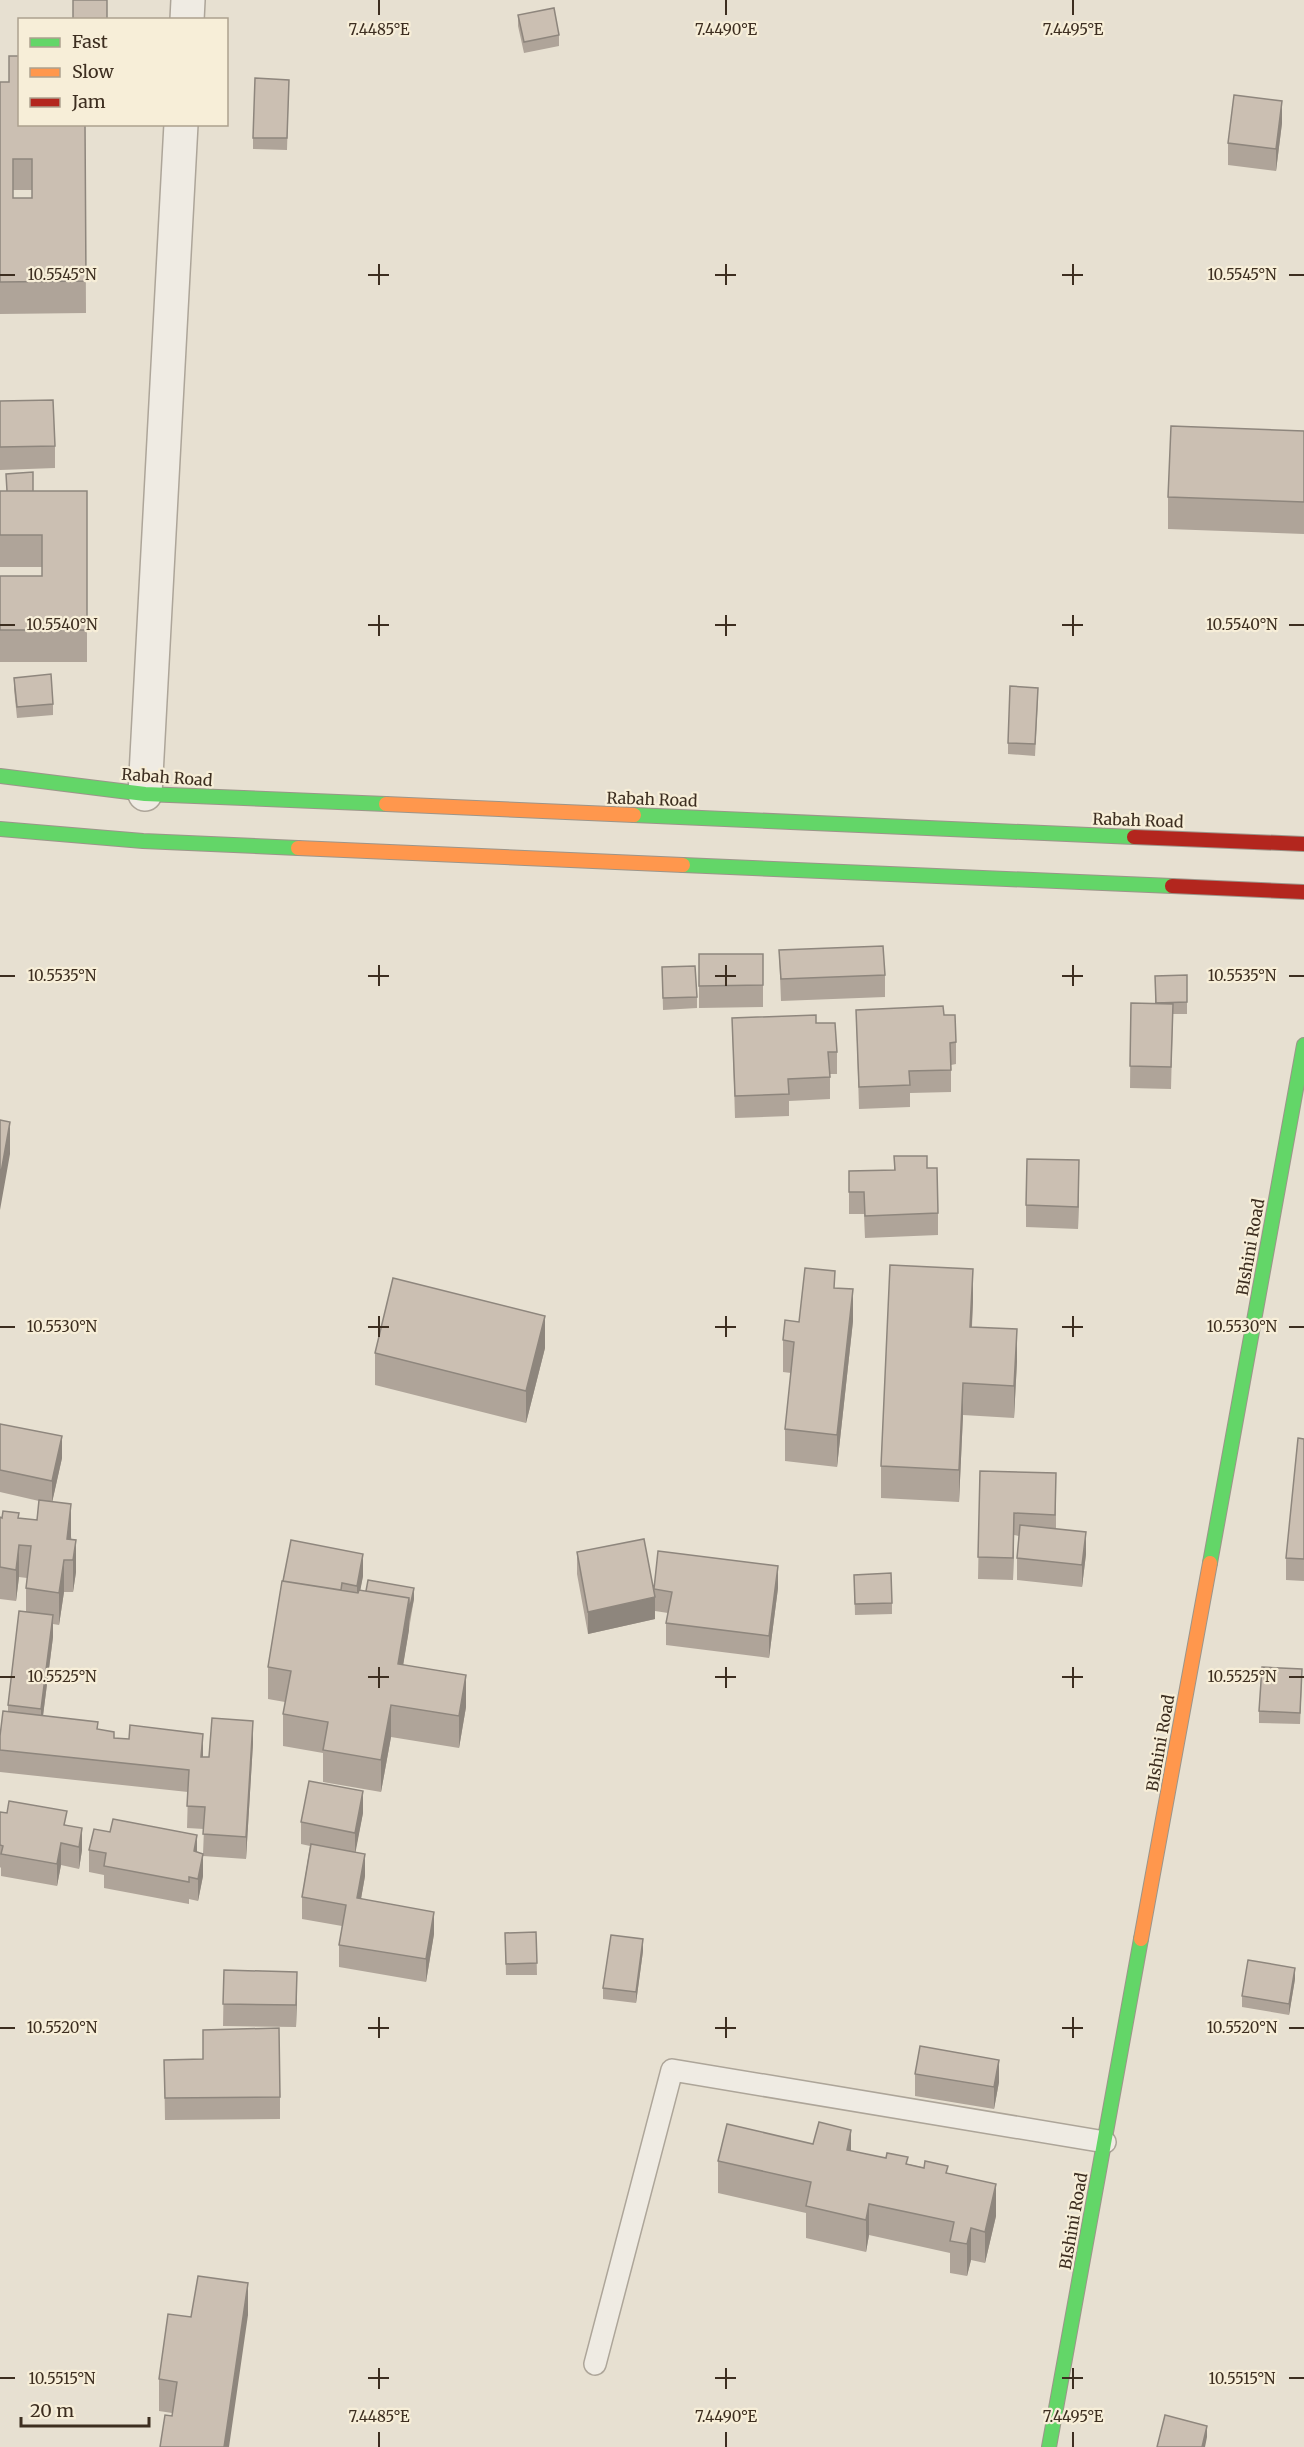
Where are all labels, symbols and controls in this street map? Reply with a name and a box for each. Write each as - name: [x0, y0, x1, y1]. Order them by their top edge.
- legend: [18, 18, 228, 126]
- text: 7.4485°E: [348, 20, 410, 39]
- text: 7.4490°E: [695, 20, 758, 39]
- text: 7.4495°E: [1043, 20, 1104, 39]
- text: Fast: [72, 30, 108, 53]
- text: Slow: [72, 60, 115, 83]
- text: Jam: [71, 90, 106, 113]
- text: 10.5545°N: [27, 265, 97, 284]
- text: 10.5545°N: [1207, 265, 1277, 284]
- text: 10.5540°N: [26, 615, 98, 634]
- text: 10.5540°N: [1206, 615, 1278, 634]
- street label: Rabah Road: [121, 764, 214, 790]
- street label: Rabah Road: [606, 787, 698, 811]
- street label: Rabah Road: [1092, 808, 1184, 832]
- text: 10.5535°N: [28, 966, 97, 985]
- text: 10.5535°N: [1208, 966, 1277, 985]
- street label: BIshini Road: [1232, 1197, 1268, 1297]
- text: 10.5530°N: [27, 1317, 98, 1336]
- text: 10.5530°N: [1207, 1317, 1278, 1336]
- text: 10.5525°N: [27, 1667, 97, 1686]
- text: 10.5525°N: [1207, 1667, 1277, 1686]
- street label: BIshini Road: [1142, 1693, 1178, 1793]
- text: 10.5520°N: [27, 2018, 98, 2037]
- text: 10.5520°N: [1207, 2018, 1278, 2037]
- street label: BIshini Road: [1055, 2171, 1091, 2271]
- text: 10.5515°N: [29, 2369, 96, 2388]
- text: 10.5515°N: [1209, 2369, 1276, 2388]
- scale bar: [21, 2390, 148, 2428]
- text: 20 m: [30, 2399, 74, 2422]
- text: 7.4485°E: [348, 2407, 410, 2426]
- text: 7.4490°E: [695, 2407, 758, 2426]
- text: 7.4495°E: [1043, 2407, 1104, 2426]

